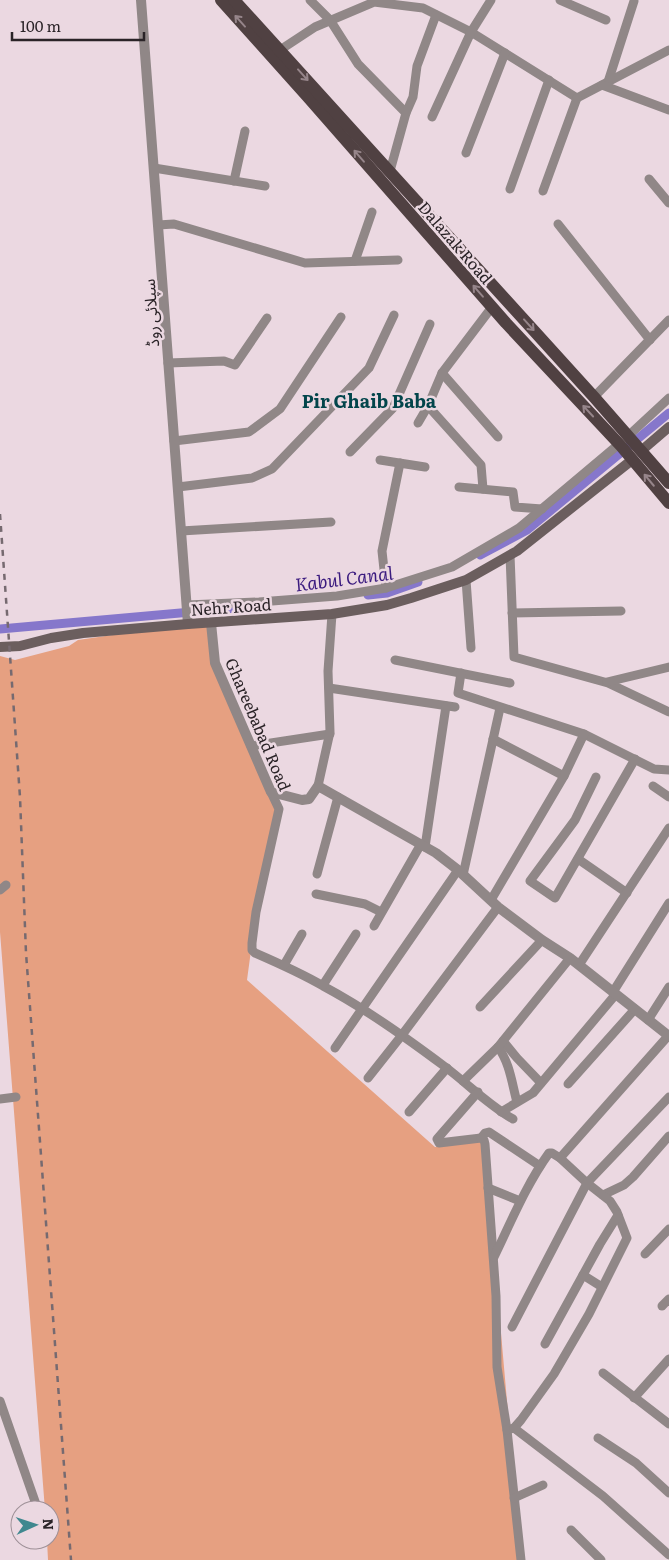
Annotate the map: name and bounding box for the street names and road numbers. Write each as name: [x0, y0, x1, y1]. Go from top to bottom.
street label: Dalazak Road: [413, 195, 499, 289]
street label: سپلائی روڈ: [136, 278, 164, 348]
street label: Nehr Road: [190, 591, 272, 621]
street label: Ghareebabad Road: [220, 654, 298, 794]

